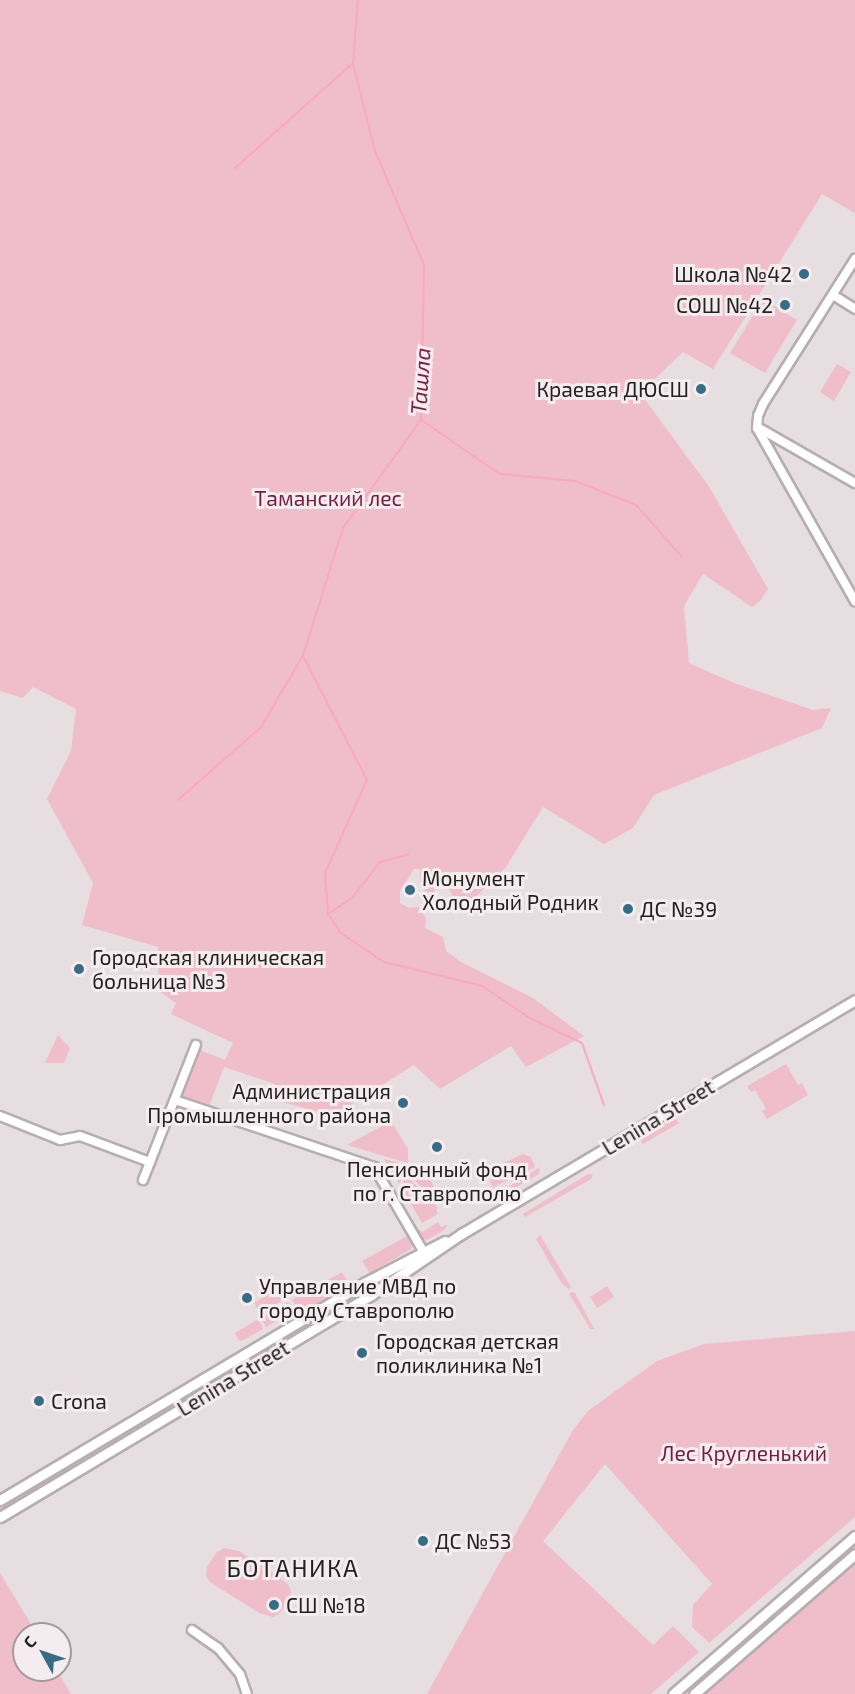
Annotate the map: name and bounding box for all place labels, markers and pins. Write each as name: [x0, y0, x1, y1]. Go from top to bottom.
place label: Школа №42: [674, 261, 792, 287]
marker: Школа №42: [797, 267, 811, 281]
place label: СОШ №42: [676, 292, 773, 318]
marker: СОШ №42: [778, 298, 792, 312]
place label: Краевая ДЮСШ: [536, 376, 689, 402]
marker: Краевая ДЮСШ: [694, 382, 708, 396]
place label: Монумент Холодный Родник: [422, 865, 599, 915]
marker: Монумент Холодный Родник: [403, 883, 417, 897]
place label: ДС №39: [640, 896, 717, 922]
marker: ДС №39: [621, 902, 635, 916]
place label: Городская клиническая больница №3: [92, 944, 324, 994]
marker: Городская клиническая больница №3: [70, 960, 88, 978]
place label: Администрация Промышленного района: [147, 1078, 391, 1128]
marker: Администрация Промышленного района: [396, 1096, 410, 1110]
marker: Пенсионный фонд по г. Ставрополю: [430, 1140, 444, 1154]
place label: Пенсионный фонд по г. Ставрополю: [347, 1156, 527, 1206]
place label: Управление МВД по городу Ставрополю: [259, 1273, 456, 1323]
marker: Управление МВД по городу Ставрополю: [240, 1291, 254, 1305]
place label: Городская детская поликлиника №1: [376, 1328, 559, 1378]
marker: Городская детская поликлиника №1: [353, 1344, 371, 1362]
place label: Crona: [51, 1388, 107, 1414]
marker: Crona: [32, 1394, 46, 1408]
place label: ДС №53: [435, 1528, 511, 1554]
marker: ДС №53: [416, 1534, 430, 1548]
place label: СШ №18: [286, 1592, 366, 1618]
marker: СШ №18: [267, 1598, 281, 1612]

